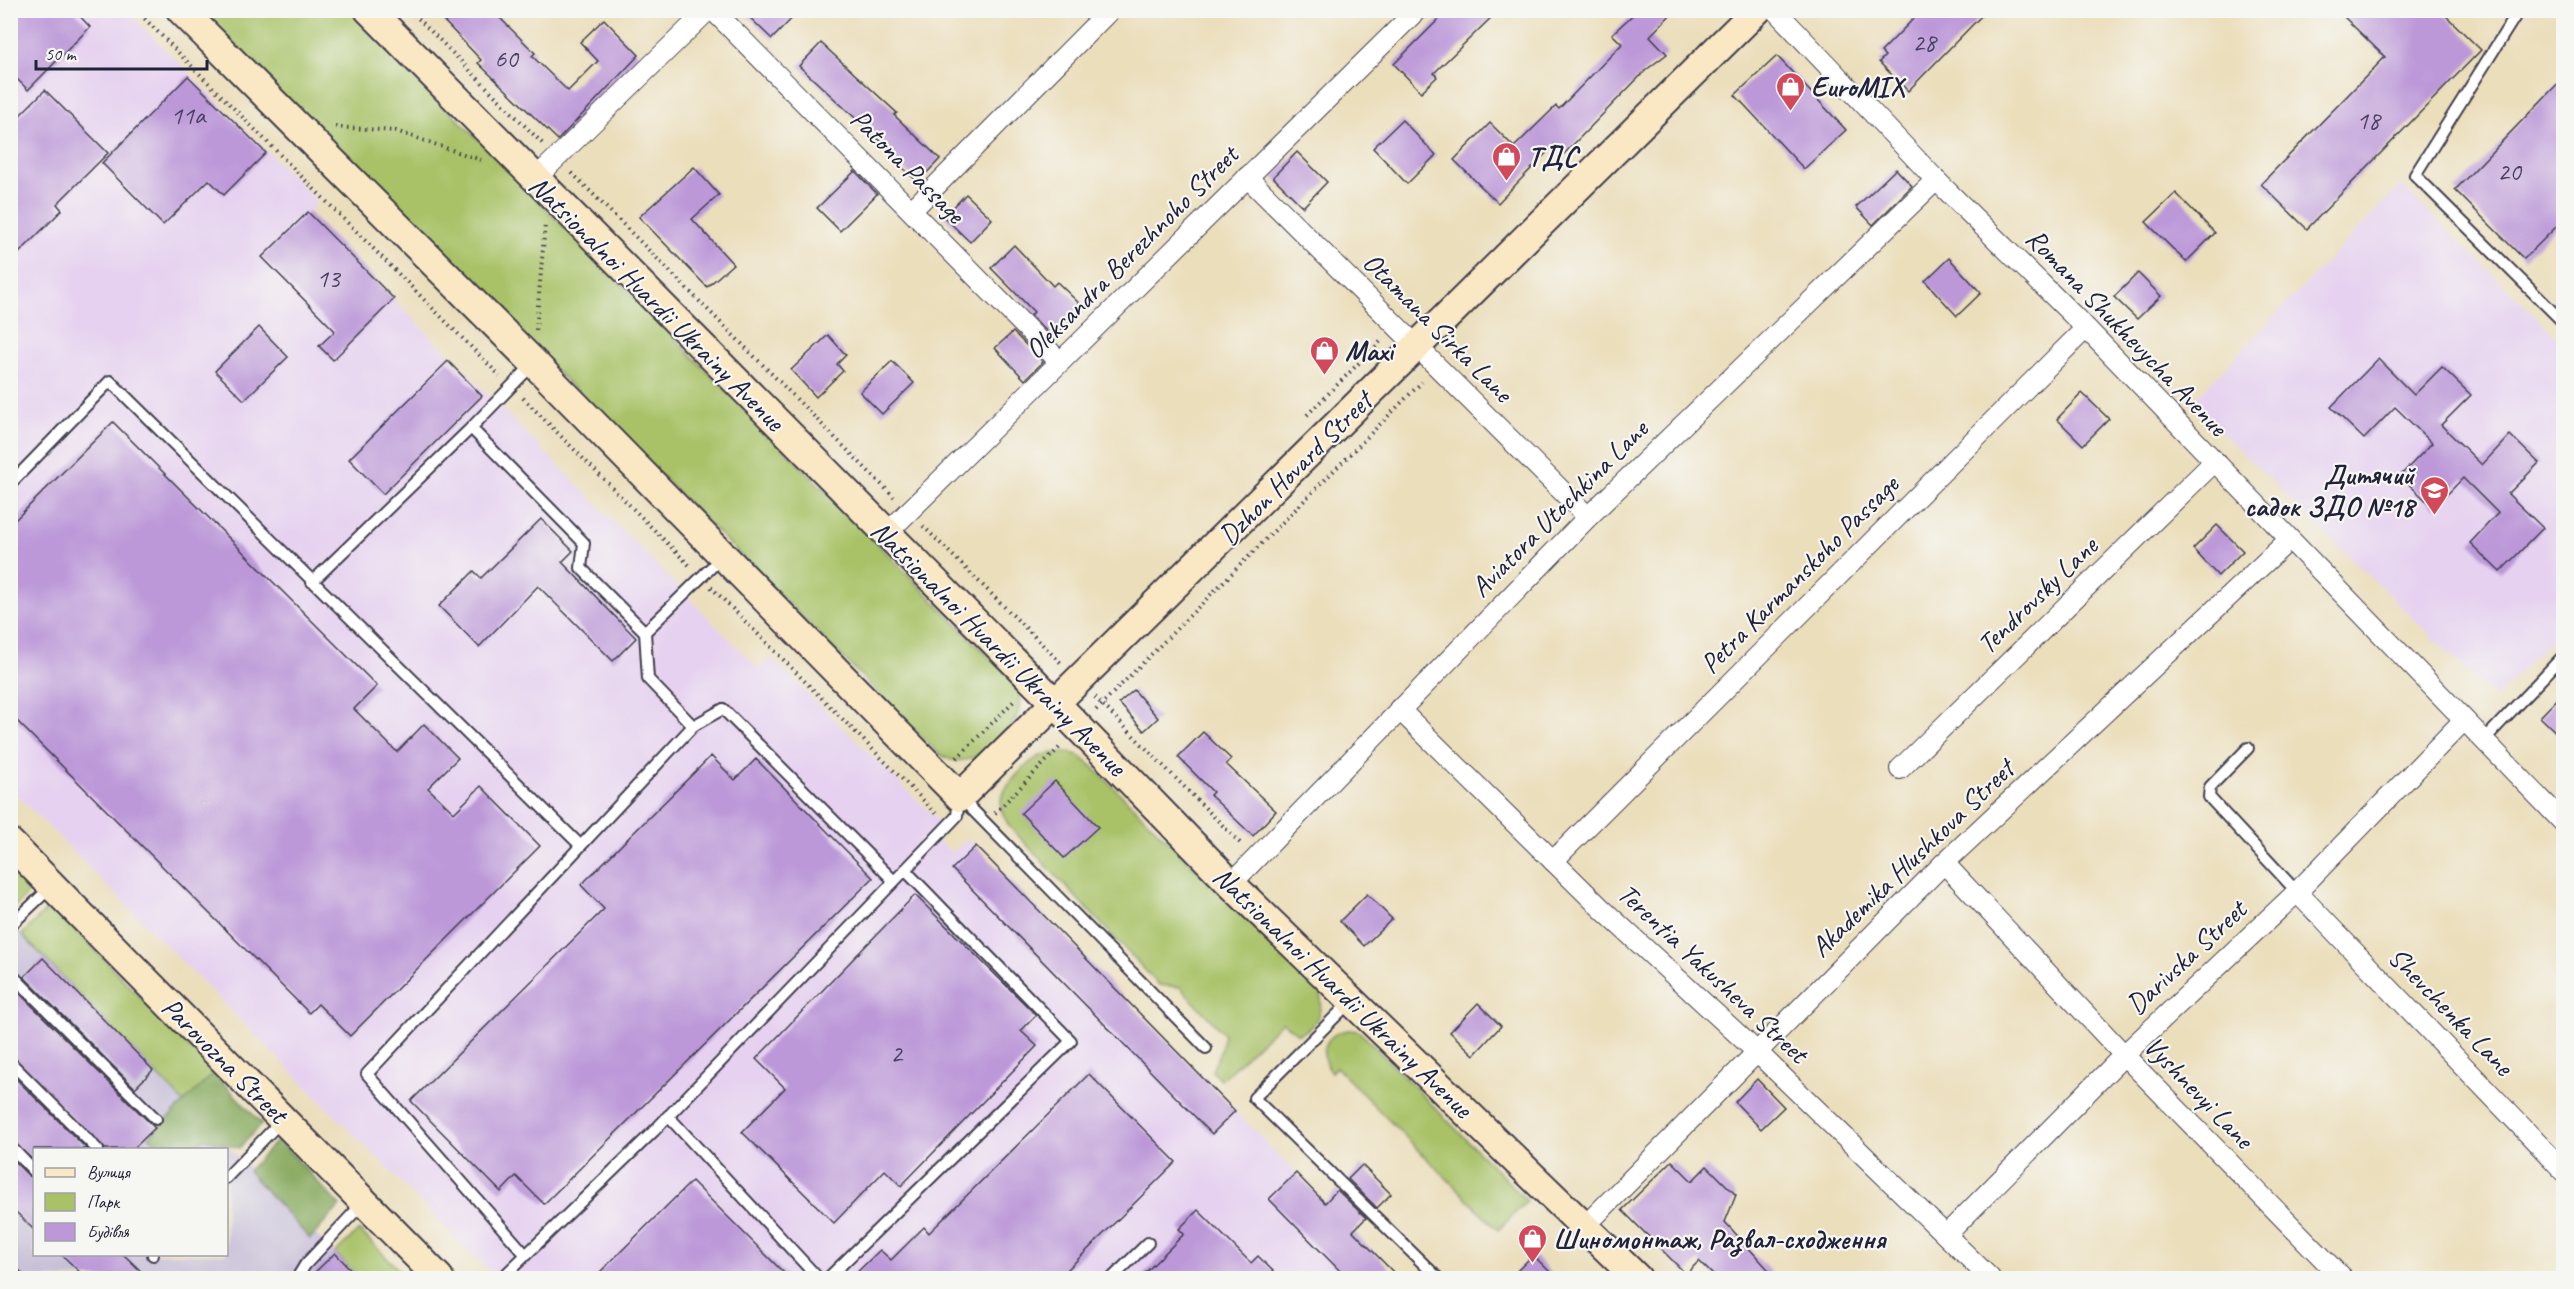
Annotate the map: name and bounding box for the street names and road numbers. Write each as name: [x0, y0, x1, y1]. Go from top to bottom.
street label: Patona Passage: [843, 101, 974, 232]
street label: Oleksandra Berezhnoho Street: [1017, 136, 1247, 366]
street label: Natsionalnoi Hvardii Ukrainy Avenue: [522, 168, 793, 439]
street label: Romana Shukhevycha Avenue: [2019, 221, 2237, 445]
street label: Otamana Sirka Lane: [1356, 245, 1522, 411]
street label: Dzhon Hovard Street: [1211, 381, 1382, 552]
street label: Aviatora Utochkina Lane: [1463, 411, 1656, 604]
street label: Petra Karmanskoho Passage: [1692, 466, 1907, 681]
street label: Natsionalnoi Hvardii Ukrainy Avenue: [864, 513, 1135, 784]
street label: Tendrovsky Lane: [1969, 528, 2106, 661]
street label: Akademika Hlushkova Street: [1803, 749, 2024, 964]
street label: Natsionalnoi Hvardii Ukrainy Avenue: [1206, 859, 1481, 1126]
street label: Terentia Yakusheva Street: [1610, 876, 1818, 1072]
street label: Darivska Street: [2119, 891, 2255, 1021]
street label: Shevchenka Lane: [2381, 939, 2522, 1084]
street label: Parovozna Street: [155, 990, 297, 1132]
street label: Vyshnevyi Lane: [2137, 1028, 2263, 1157]

